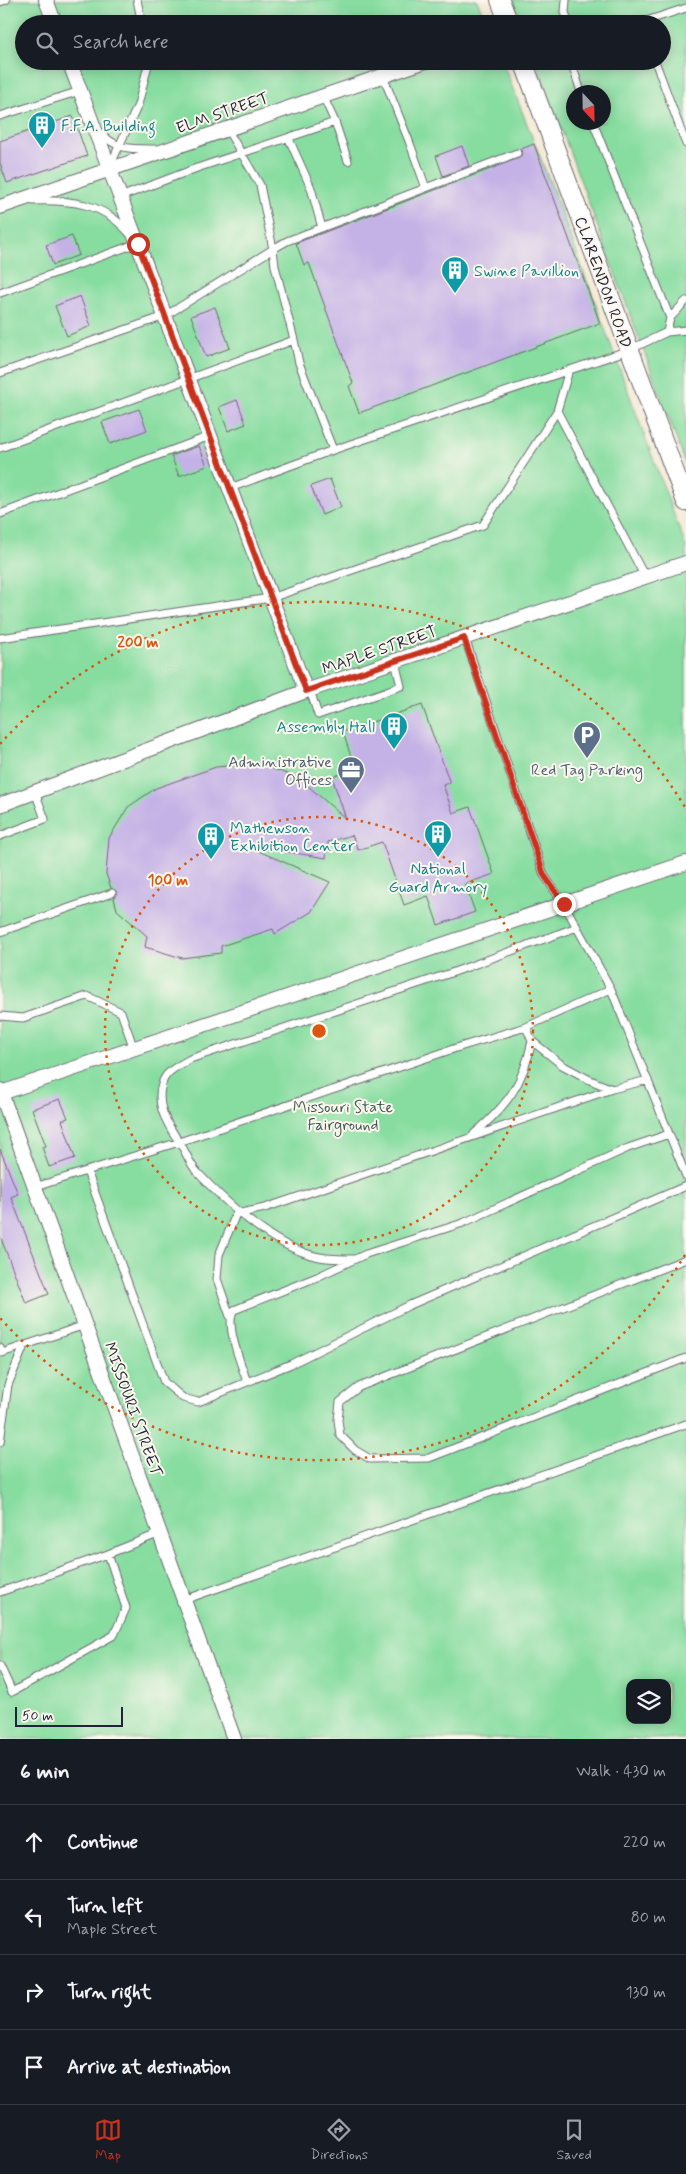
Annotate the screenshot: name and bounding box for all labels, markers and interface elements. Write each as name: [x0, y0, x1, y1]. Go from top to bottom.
search box: [15, 15, 671, 70]
icon: search: [33, 29, 61, 57]
text: Search here: [73, 30, 169, 55]
north arrow: [566, 85, 611, 130]
street label: ELM STREET: [173, 88, 272, 139]
building icon: F.F.A. Building: [27, 110, 57, 149]
place label: F.F.A. Building: [61, 116, 156, 138]
street label: CLARENDON ROAD: [569, 214, 636, 351]
route start: [127, 233, 150, 256]
building icon: Swine Pavillion: [440, 255, 470, 294]
place label: Swine Pavillion: [474, 261, 579, 282]
street label: MAPLE STREET: [319, 621, 439, 680]
text: 200 m: [118, 633, 159, 653]
building icon: Assembly Hall: [379, 711, 409, 750]
place label: Assembly Hall: [277, 717, 375, 738]
parking icon: Red Tag Parking: [572, 720, 602, 759]
place label: Administrative Offices: [228, 752, 332, 791]
office icon: Administrative Offices: [336, 755, 366, 794]
place label: Red Tag Parking: [531, 760, 643, 782]
place label: Mathewson Exhibition Center: [230, 818, 355, 857]
building icon: National Guard Armory: [423, 819, 453, 858]
building icon: Mathewson Exhibition Center: [196, 821, 226, 860]
place label: National Guard Armory: [389, 859, 487, 898]
text: 100 m: [148, 871, 188, 891]
route end: [553, 893, 576, 916]
centre of rings: [310, 1022, 328, 1040]
park label: Missouri State Fairground: [293, 1097, 394, 1137]
street label: MISSOURI STREET: [99, 1339, 167, 1481]
map controls: [626, 1679, 671, 1724]
button: layers: [626, 1679, 671, 1724]
scale bar: [15, 1704, 122, 1727]
text: 50 m: [22, 1707, 53, 1725]
text: 6 min: [20, 1758, 70, 1786]
text: Walk · 430 m: [576, 1761, 666, 1782]
icon: ahead: [20, 1828, 48, 1856]
text: Continue: [67, 1830, 138, 1855]
text: 220 m: [623, 1832, 666, 1853]
text: Turn left: [67, 1894, 143, 1919]
icon: left: [20, 1903, 48, 1931]
text: 80 m: [631, 1907, 666, 1928]
text: Maple Street: [67, 1919, 157, 1940]
icon: right: [20, 1978, 48, 2006]
text: Turn right: [67, 1980, 151, 2005]
text: 130 m: [625, 1982, 666, 2003]
icon: arrive: [20, 2053, 48, 2081]
text: Arrive at destination: [67, 2055, 231, 2080]
tab: Map: [94, 2116, 122, 2164]
tab: Directions: [311, 2116, 368, 2164]
tab: Saved: [556, 2116, 592, 2164]

